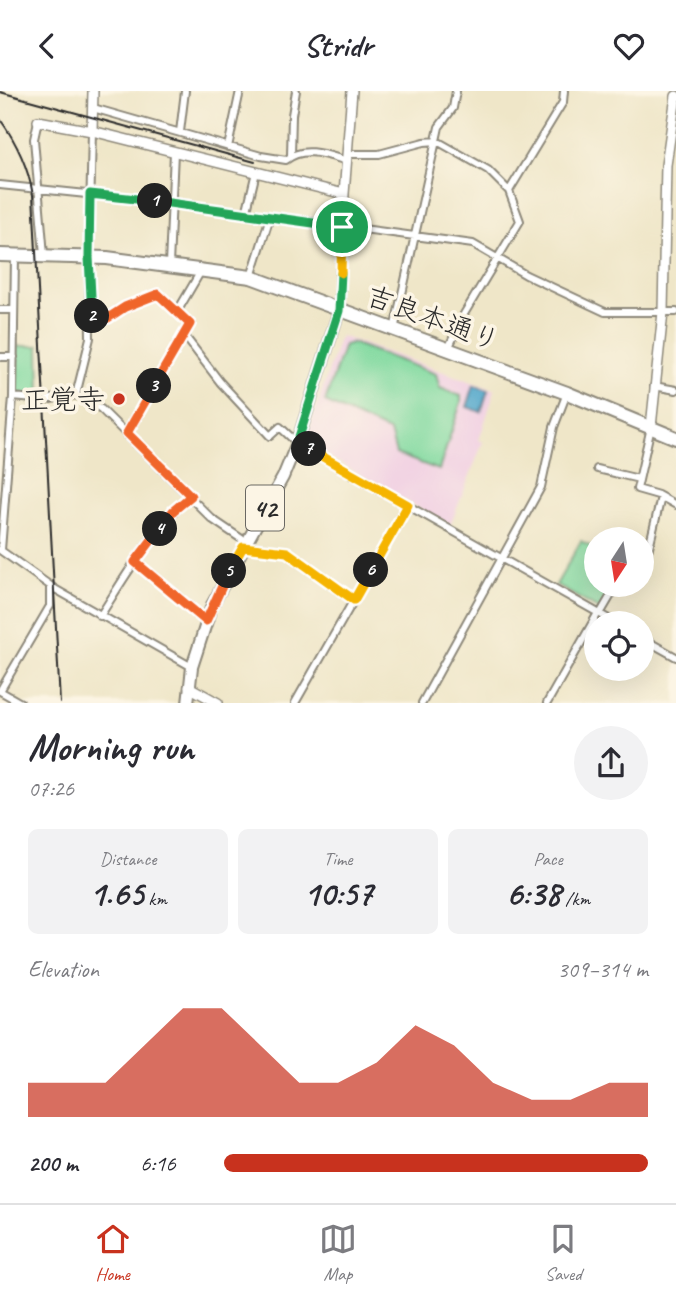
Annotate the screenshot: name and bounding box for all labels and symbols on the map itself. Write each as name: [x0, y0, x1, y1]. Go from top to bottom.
pin: 1: [138, 183, 172, 219]
pin: [312, 197, 372, 257]
street label: 吉良本通り: [361, 278, 505, 358]
pin: 2: [74, 299, 110, 334]
pin: 3: [136, 369, 172, 403]
place label: 正覚寺: [21, 382, 105, 417]
marker: 正覚寺: [111, 391, 127, 407]
pin: 7: [292, 431, 326, 467]
road number: 42: [246, 485, 284, 531]
pin: 4: [142, 511, 178, 547]
north arrow: [584, 527, 654, 597]
pin: 5: [212, 553, 246, 589]
pin: 6: [354, 553, 388, 587]

